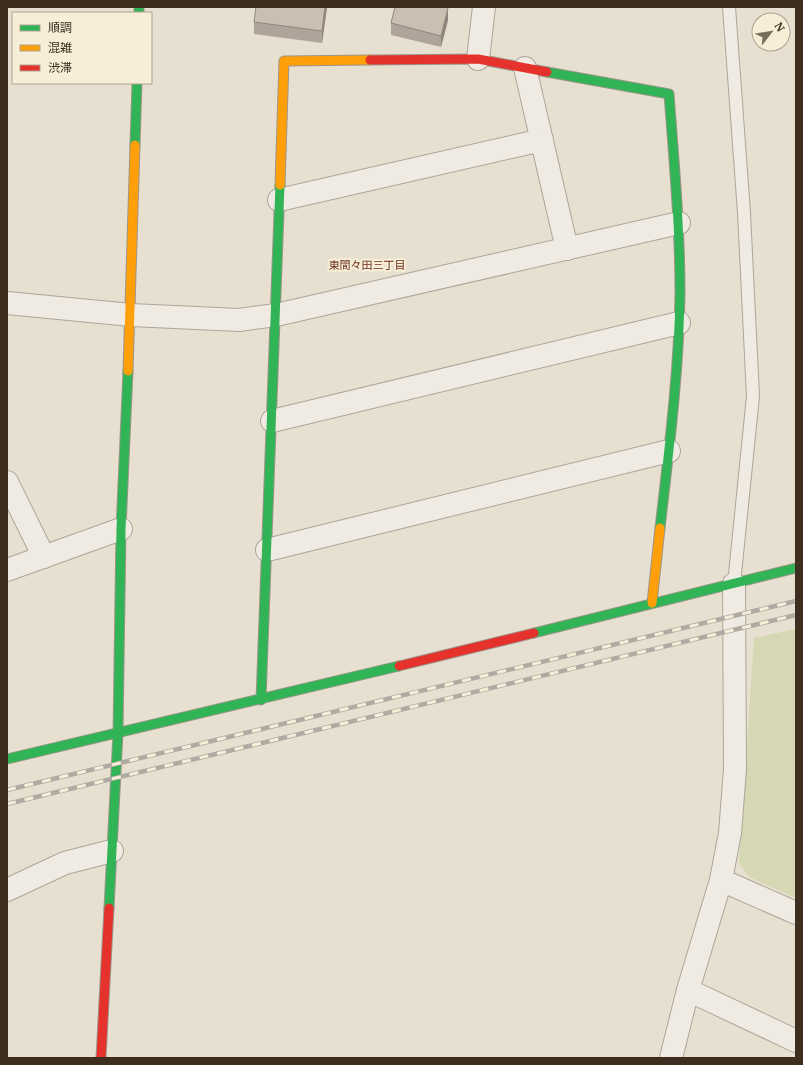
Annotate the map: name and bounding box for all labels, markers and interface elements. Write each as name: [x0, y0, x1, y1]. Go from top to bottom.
legend: [12, 12, 152, 84]
north arrow: [751, 12, 791, 52]
text: 順調: [48, 19, 72, 36]
text: N: [771, 19, 789, 34]
text: 混雑: [48, 39, 72, 56]
text: 渋滞: [48, 59, 72, 76]
district label: 東間々田三丁目: [329, 257, 406, 272]

